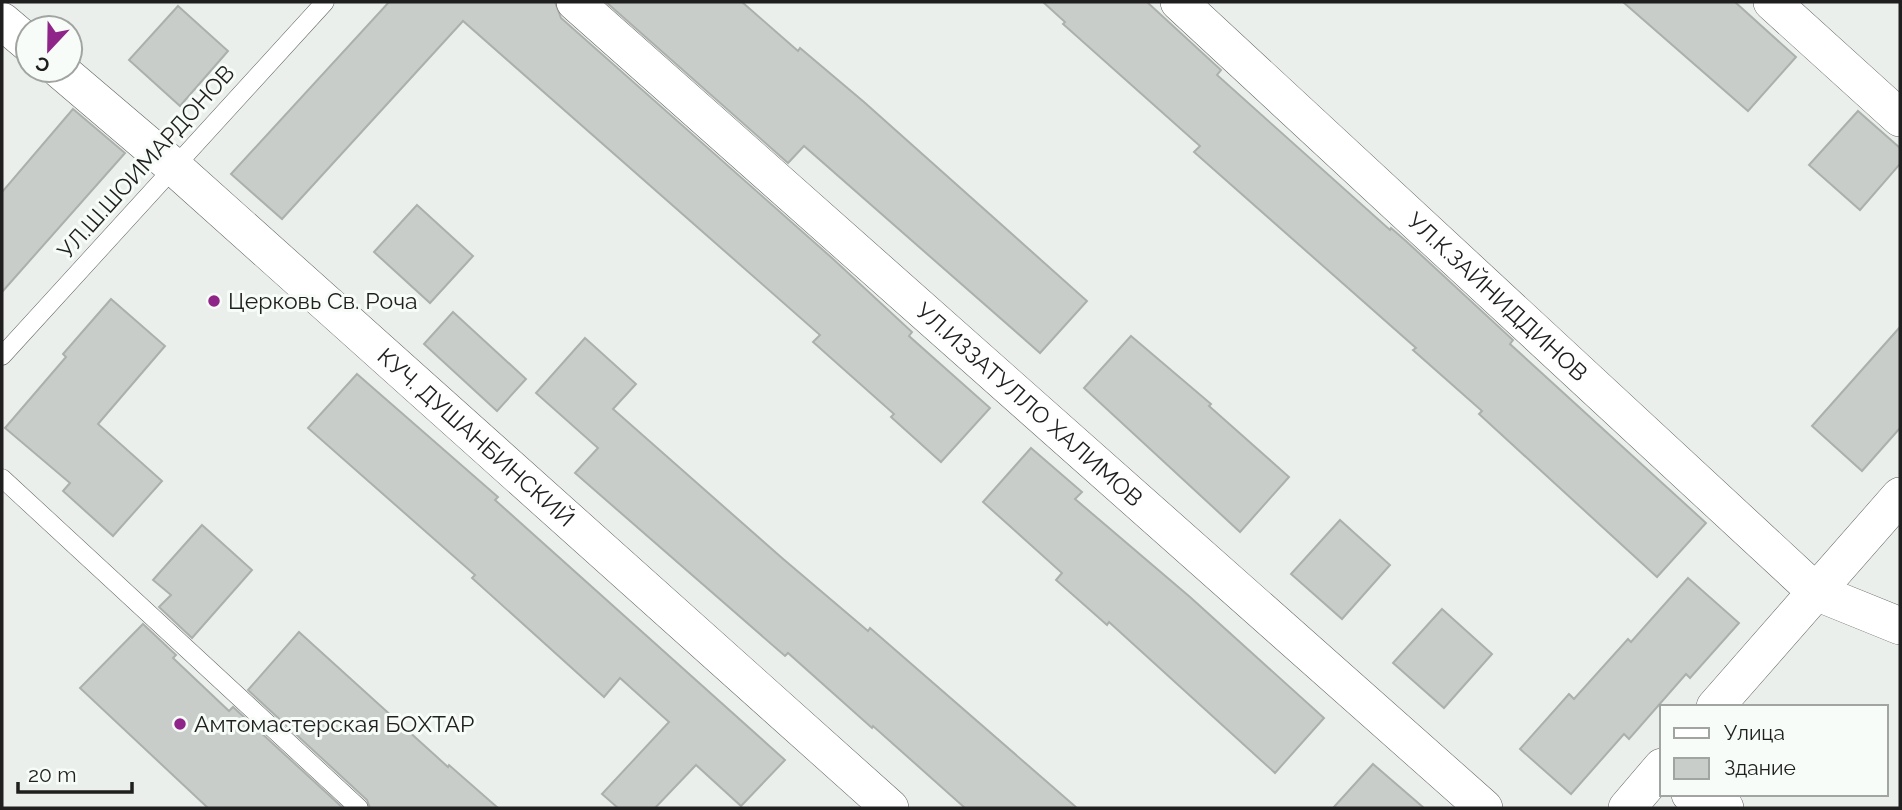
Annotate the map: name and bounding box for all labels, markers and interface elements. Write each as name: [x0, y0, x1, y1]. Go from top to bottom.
north arrow: [14, 14, 84, 84]
text: С: [32, 52, 53, 77]
street label: УЛ.Ш.ШОИМАРДОНОВ: [52, 60, 240, 264]
street label: УЛ.К.ЗАЙНИДДИНОВ: [1402, 207, 1593, 386]
place label: Церковь Св. Роча: [228, 287, 418, 314]
marker: Церковь Св. Роча: [206, 293, 222, 309]
street label: УЛ.ИЗЗАТУЛЛО ХАЛИМОВ: [911, 297, 1148, 512]
street label: КУЧ. ДУШАНБИНСКИЙ: [373, 342, 580, 532]
legend: [1660, 705, 1888, 796]
place label: Амтомастерская БОХТАР: [194, 710, 474, 737]
marker: Амтомастерская БОХТАР: [172, 716, 188, 732]
text: Улица: [1724, 720, 1785, 745]
scale bar: [18, 750, 131, 794]
text: Здание: [1724, 755, 1796, 780]
text: 20 m: [28, 762, 76, 787]

